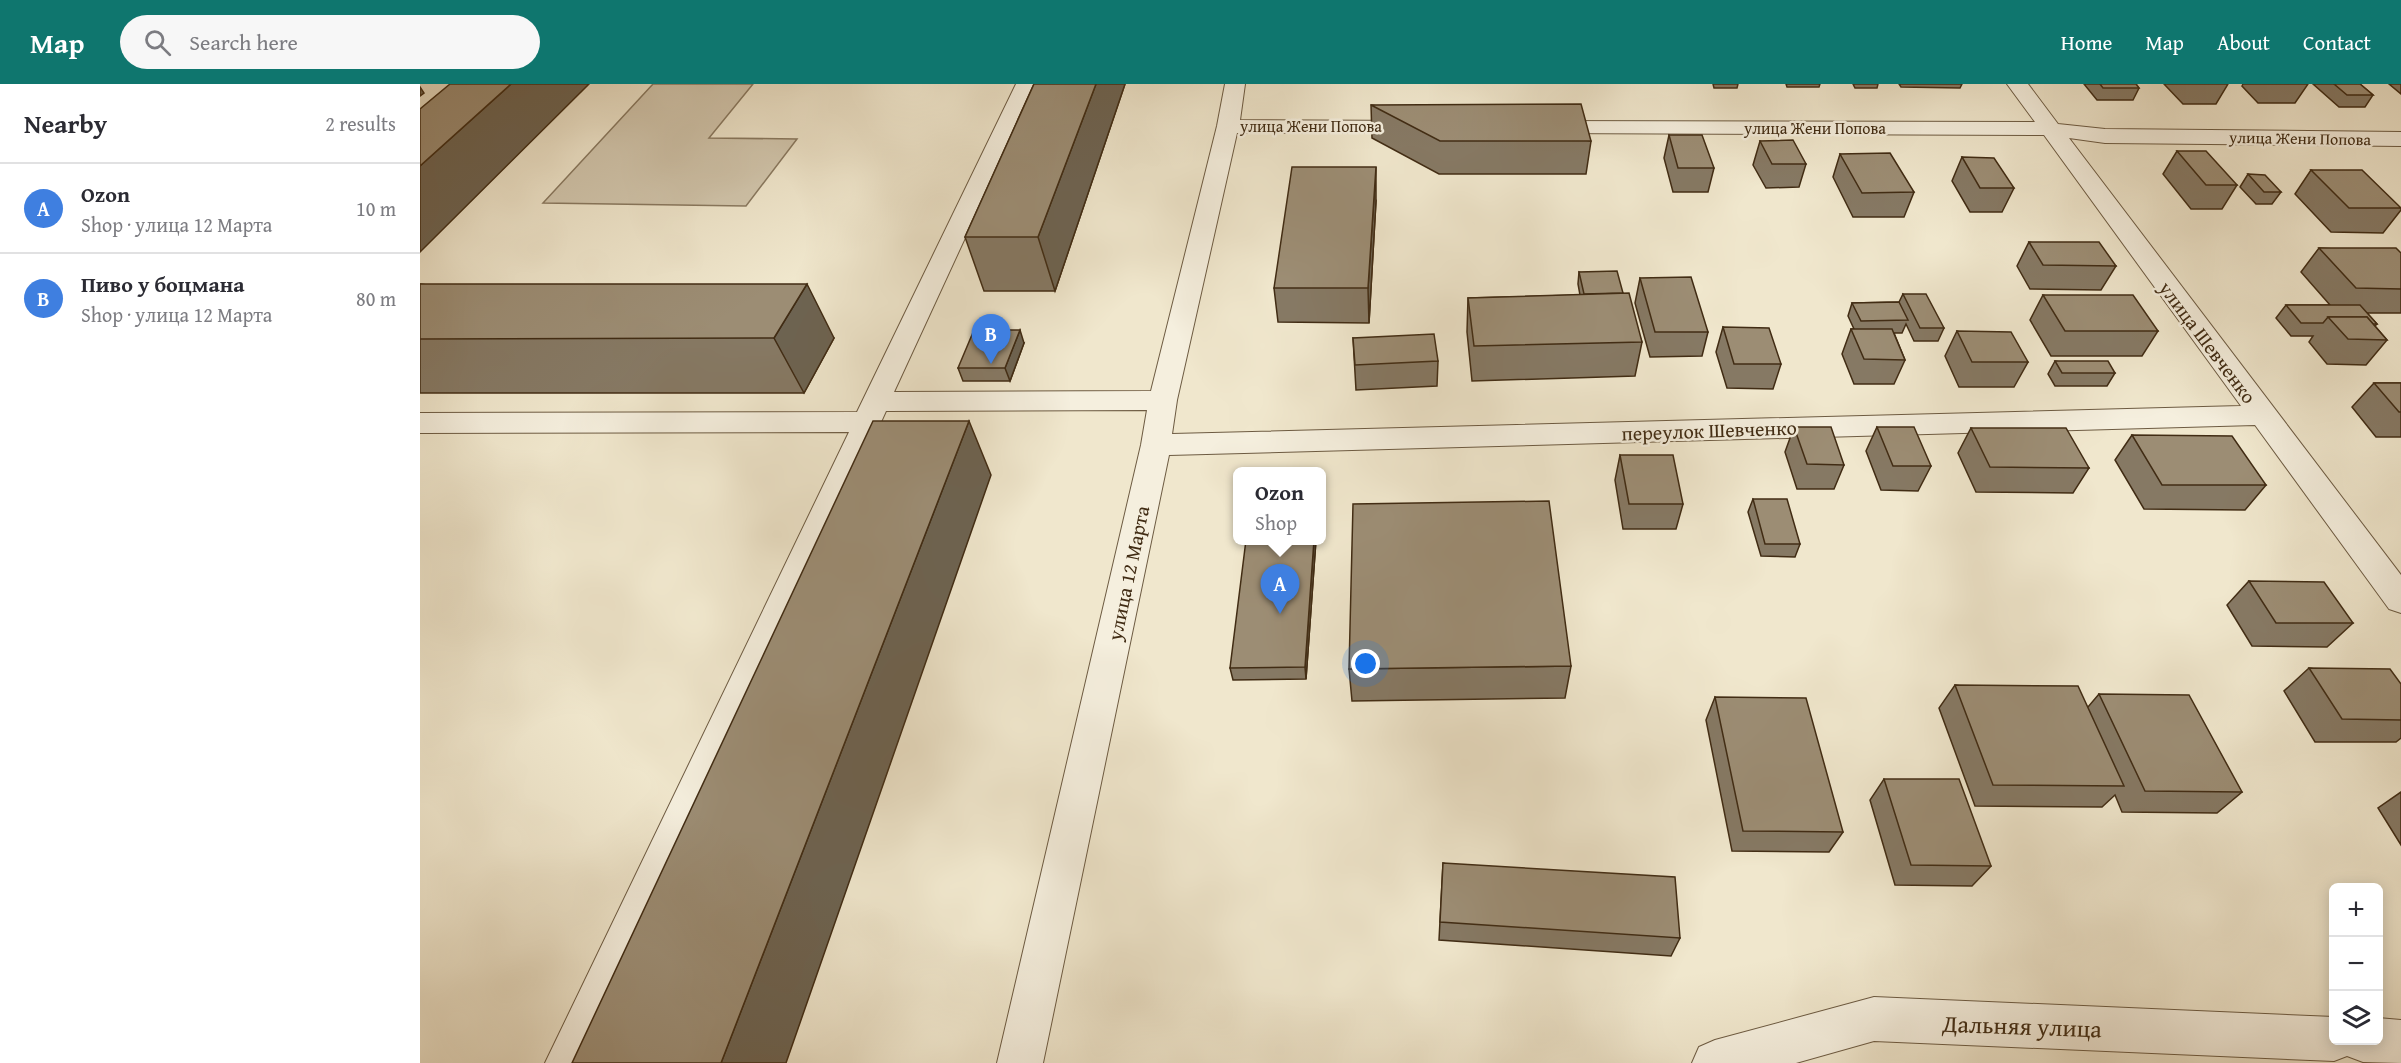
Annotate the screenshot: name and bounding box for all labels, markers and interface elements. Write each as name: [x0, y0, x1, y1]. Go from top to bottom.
search box: [120, 15, 540, 69]
text: Map: [30, 22, 84, 63]
icon: search: [141, 26, 174, 59]
text: Search here: [189, 26, 298, 58]
text: Home: [2061, 27, 2112, 58]
text: Map: [2145, 27, 2184, 58]
text: About: [2217, 27, 2270, 58]
text: Contact: [2303, 27, 2371, 58]
text: Nearby: [24, 104, 107, 143]
text: 2 results: [325, 109, 396, 138]
street label: улица Жени Попова: [1239, 114, 1382, 138]
street label: улица Жени Попова: [1743, 116, 1886, 140]
street label: улица Жени Попова: [2228, 125, 2371, 151]
text: Ozon: [81, 178, 130, 210]
text: A: [37, 194, 50, 223]
text: 10 m: [356, 194, 396, 223]
text: Shop · улица 12 Марта: [81, 210, 272, 239]
text: Пиво у боцмана: [81, 268, 244, 300]
street label: улица Шевченко: [2152, 274, 2264, 409]
text: B: [37, 284, 50, 313]
text: 80 m: [356, 284, 396, 313]
text: Shop · улица 12 Марта: [81, 300, 272, 329]
pin: B: [972, 314, 1010, 364]
street label: переулок Шевченко: [1621, 412, 1797, 448]
popup: [1233, 467, 1326, 545]
text: Ozon: [1255, 476, 1304, 508]
street label: улица 12 Марта: [1099, 502, 1157, 644]
text: Shop: [1255, 508, 1297, 537]
pin: A: [1260, 564, 1300, 614]
your location: [1351, 649, 1380, 678]
map controls: [2329, 883, 2383, 1045]
button: +: [2329, 883, 2383, 937]
button: −: [2329, 937, 2383, 991]
button: layers: [2329, 991, 2383, 1045]
street label: Дальняя улица: [1941, 1006, 2103, 1046]

